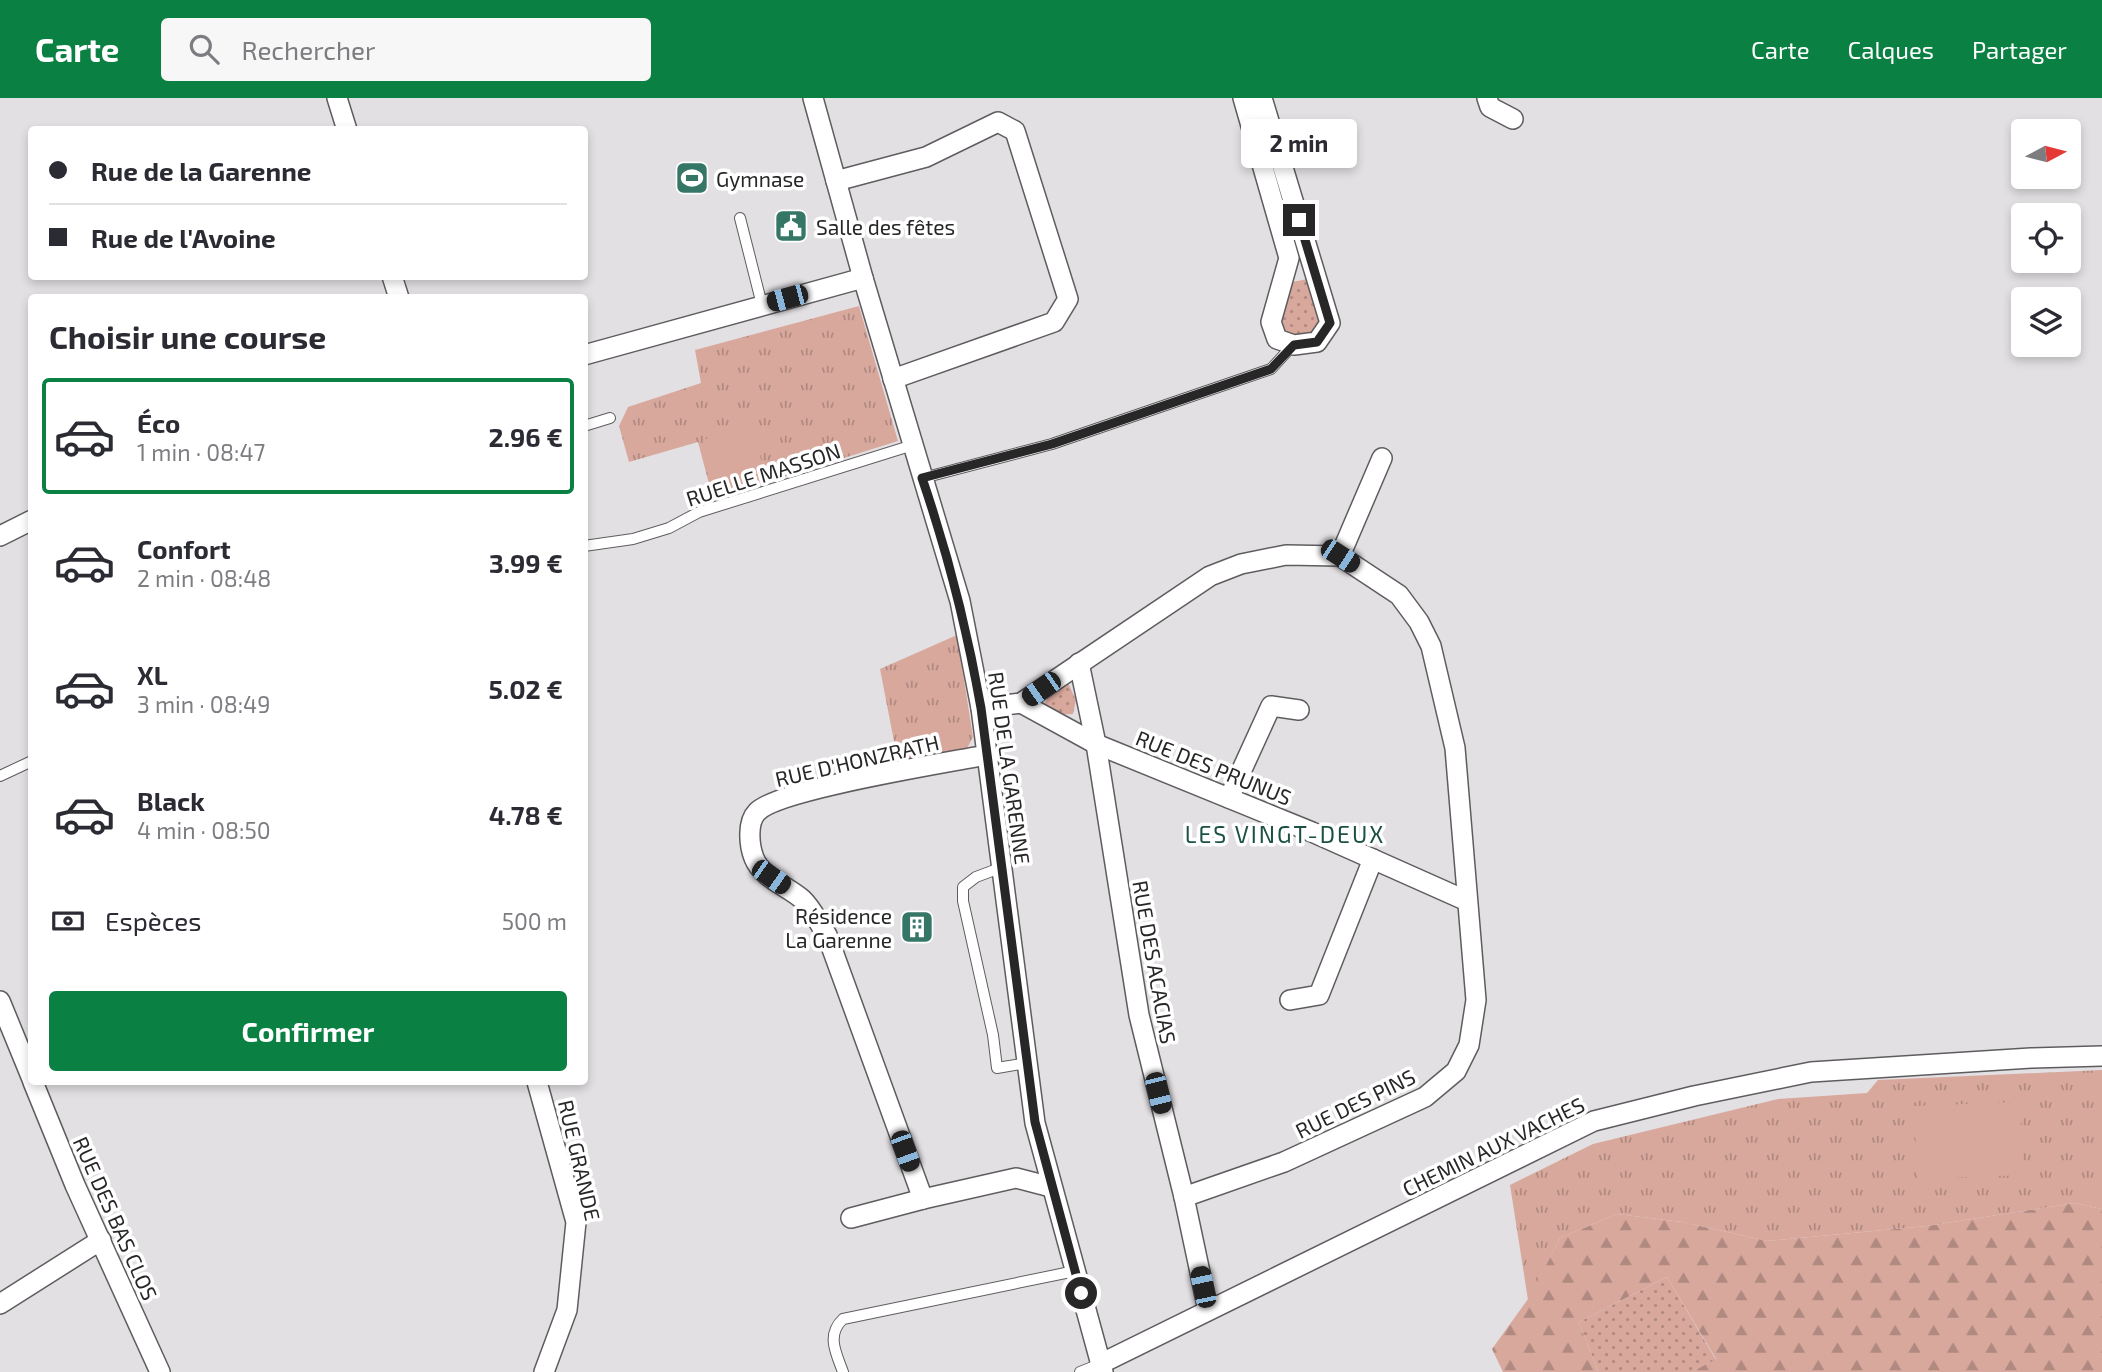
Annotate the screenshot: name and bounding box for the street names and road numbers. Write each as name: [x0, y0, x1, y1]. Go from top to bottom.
street label: RUELLE MASSON: [683, 437, 843, 511]
street label: RUE DE LA GARENNE: [984, 670, 1036, 866]
street label: RUE DES PRUNUS: [1133, 724, 1295, 810]
street label: RUE D'HONZRATH: [773, 729, 941, 791]
street label: RUE DES ACACIAS: [1128, 878, 1182, 1046]
street label: RUE DES PINS: [1291, 1063, 1419, 1143]
street label: CHEMIN AUX VACHES: [1398, 1091, 1588, 1201]
street label: RUE GRANDE: [554, 1097, 606, 1223]
street label: RUE DES BAS CLOS: [69, 1132, 163, 1304]

